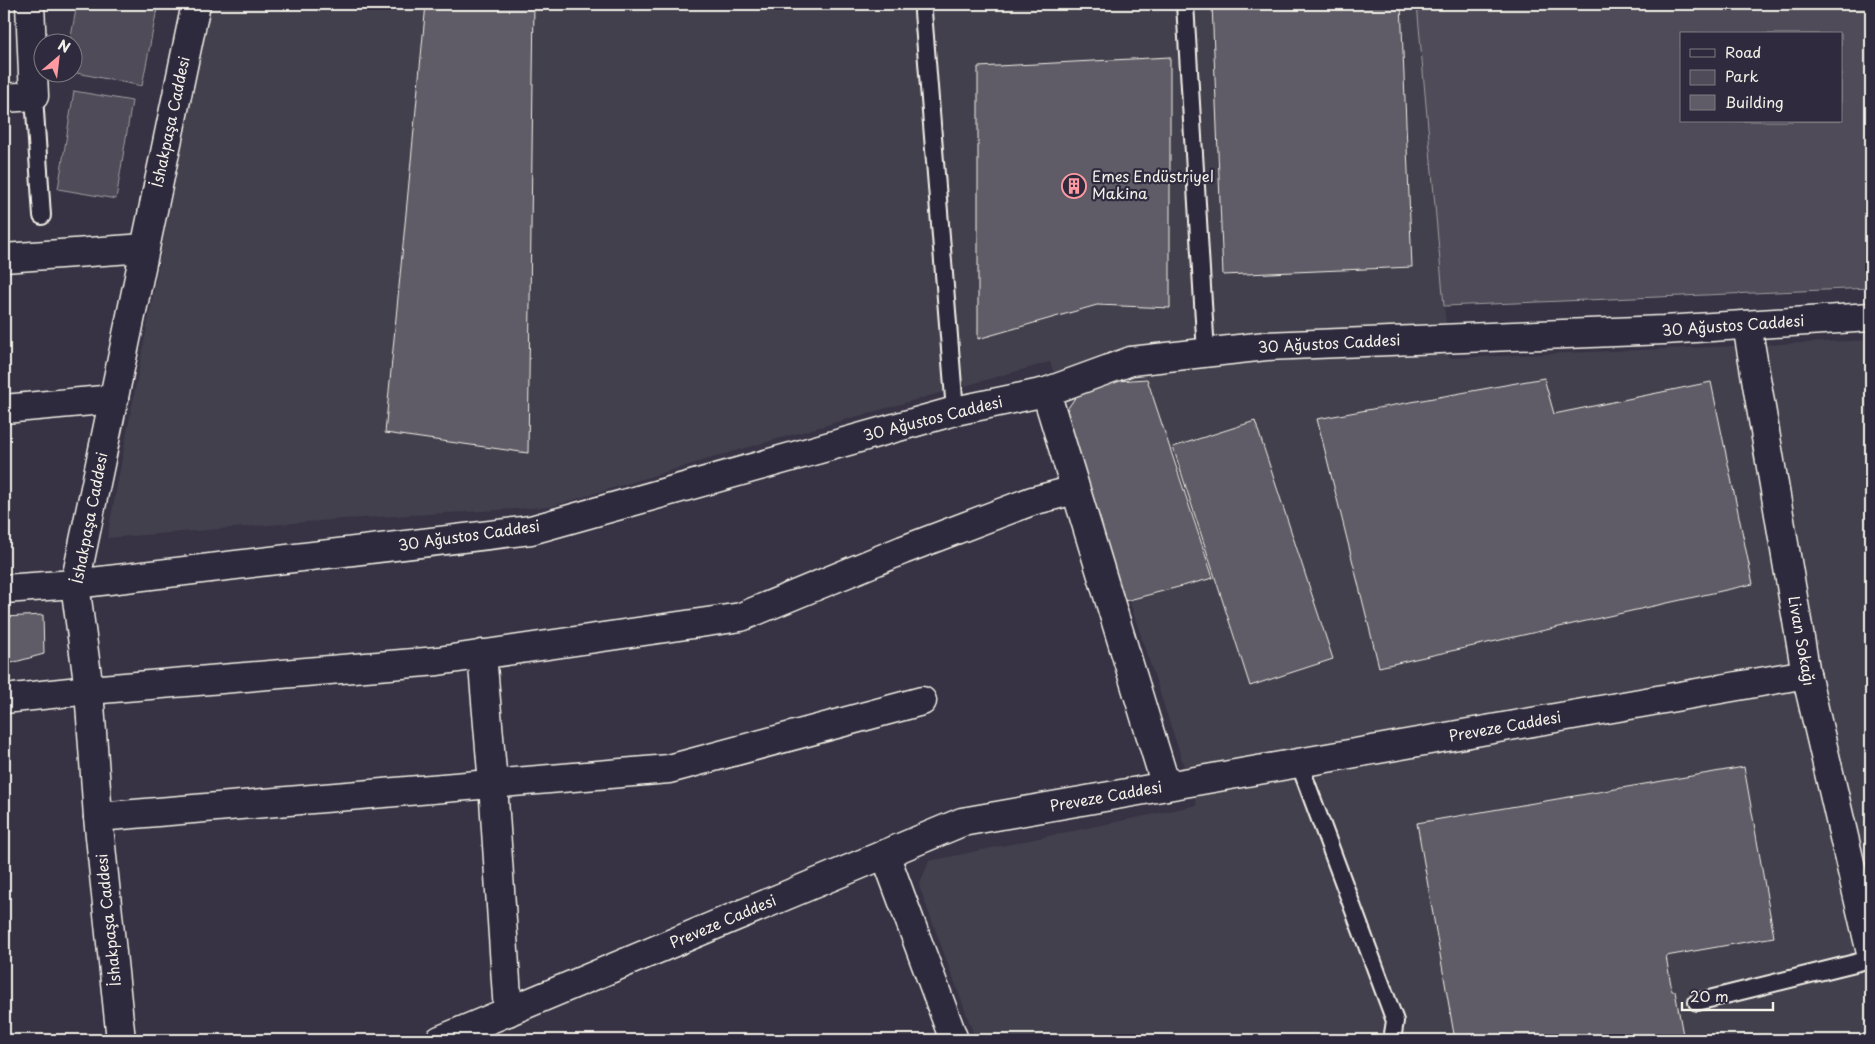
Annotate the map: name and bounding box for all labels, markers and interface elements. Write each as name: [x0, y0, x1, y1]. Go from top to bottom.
north arrow: [32, 32, 82, 82]
legend: [1680, 32, 1842, 122]
text: N: [55, 34, 74, 58]
text: Road: [1725, 40, 1761, 63]
street label: İshakpaşa Caddesi: [144, 54, 195, 189]
text: Park: [1725, 64, 1759, 87]
text: Building: [1725, 90, 1784, 113]
place label: Emes Endüstriyel Makina: [1092, 164, 1214, 204]
building icon: Emes Endüstriyel Makina: [1061, 173, 1087, 199]
street label: 30 Ağustos Caddesi: [1661, 308, 1805, 341]
street label: 30 Ağustos Caddesi: [1257, 327, 1401, 358]
street label: 30 Ağustos Caddesi: [860, 389, 1005, 446]
street label: İshakpaşa Caddesi: [65, 450, 113, 585]
street label: 30 Ağustos Caddesi: [396, 513, 541, 556]
street label: Livan Sokağı: [1783, 594, 1822, 688]
street label: Preveze Caddesi: [1447, 704, 1563, 747]
street label: Preveze Caddesi: [1048, 774, 1164, 817]
street label: İshakpaşa Caddesi: [89, 853, 126, 988]
street label: Preveze Caddesi: [665, 888, 779, 953]
scale bar: [1682, 979, 1774, 1011]
text: 20 m: [1690, 984, 1729, 1007]

